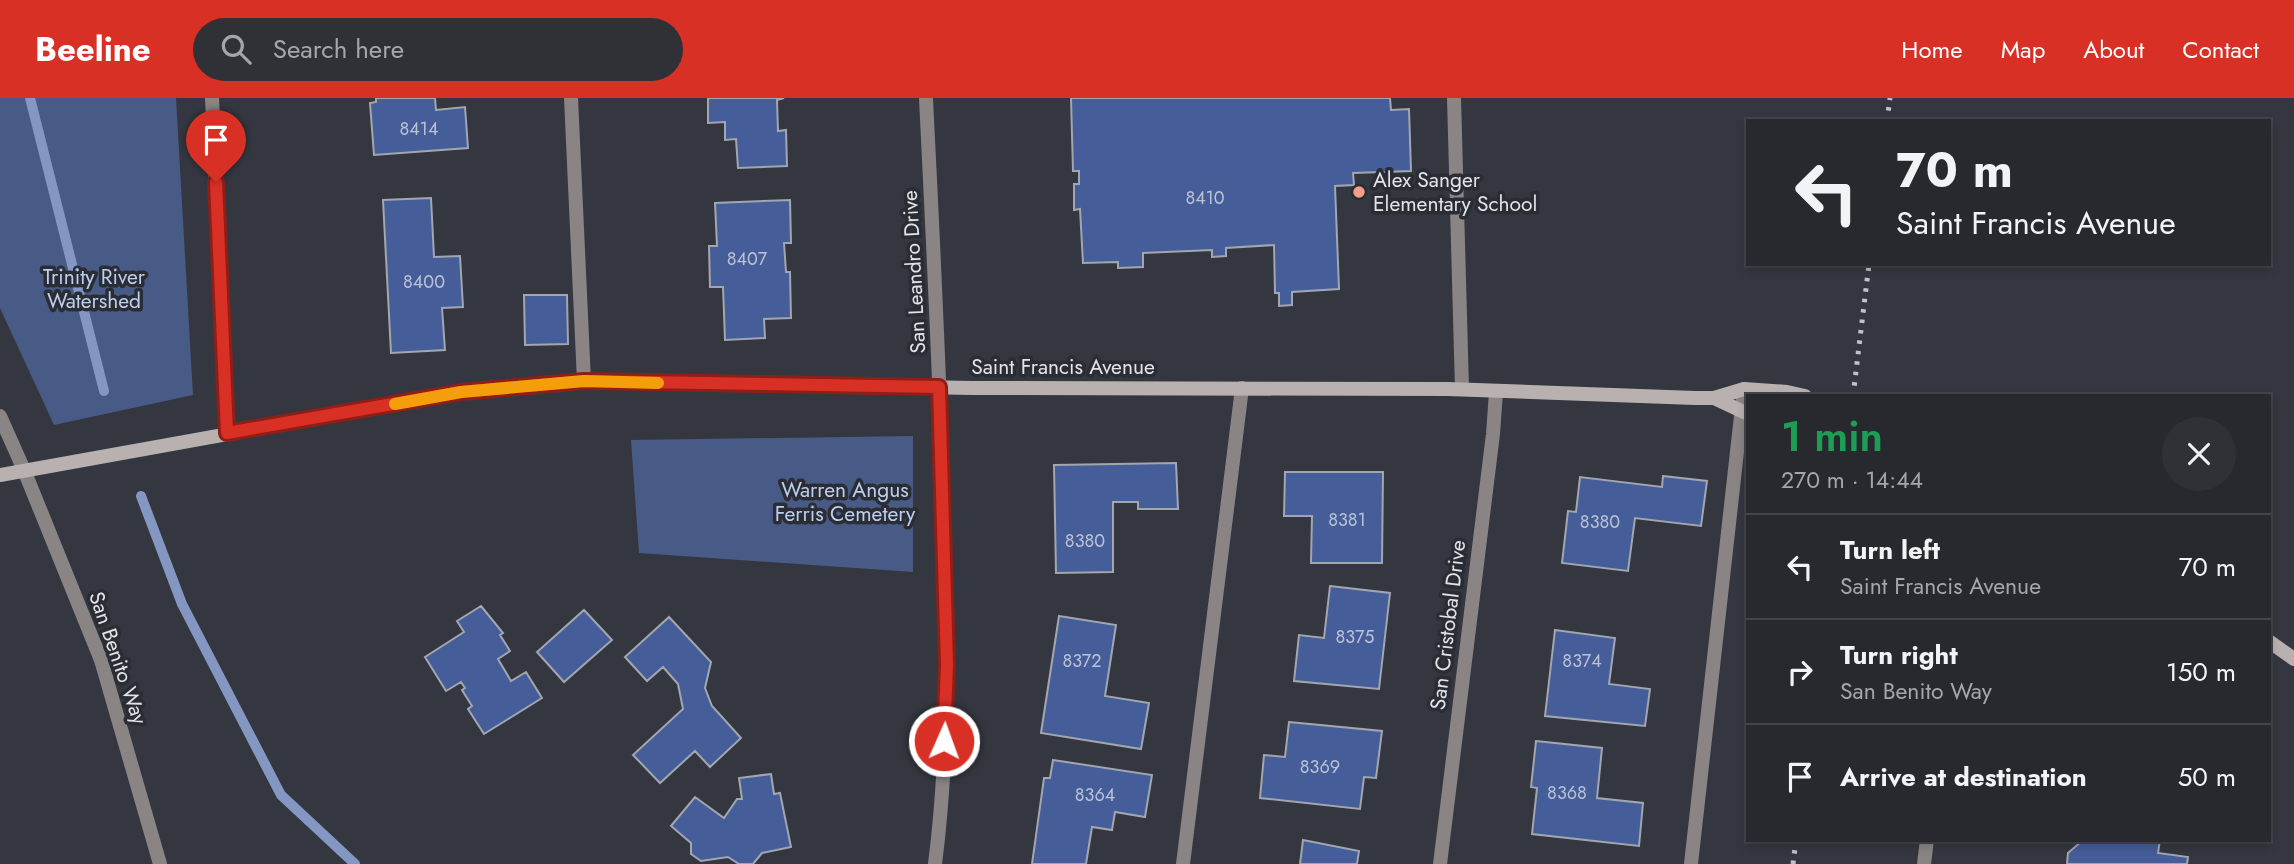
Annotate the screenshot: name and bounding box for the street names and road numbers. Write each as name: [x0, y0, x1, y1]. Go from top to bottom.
street label: San Leandro Drive: [895, 189, 933, 354]
street label: Saint Francis Avenue: [971, 352, 1155, 382]
street label: San Cristobal Drive: [1423, 538, 1473, 712]
street label: San Benito Way: [81, 588, 155, 729]

